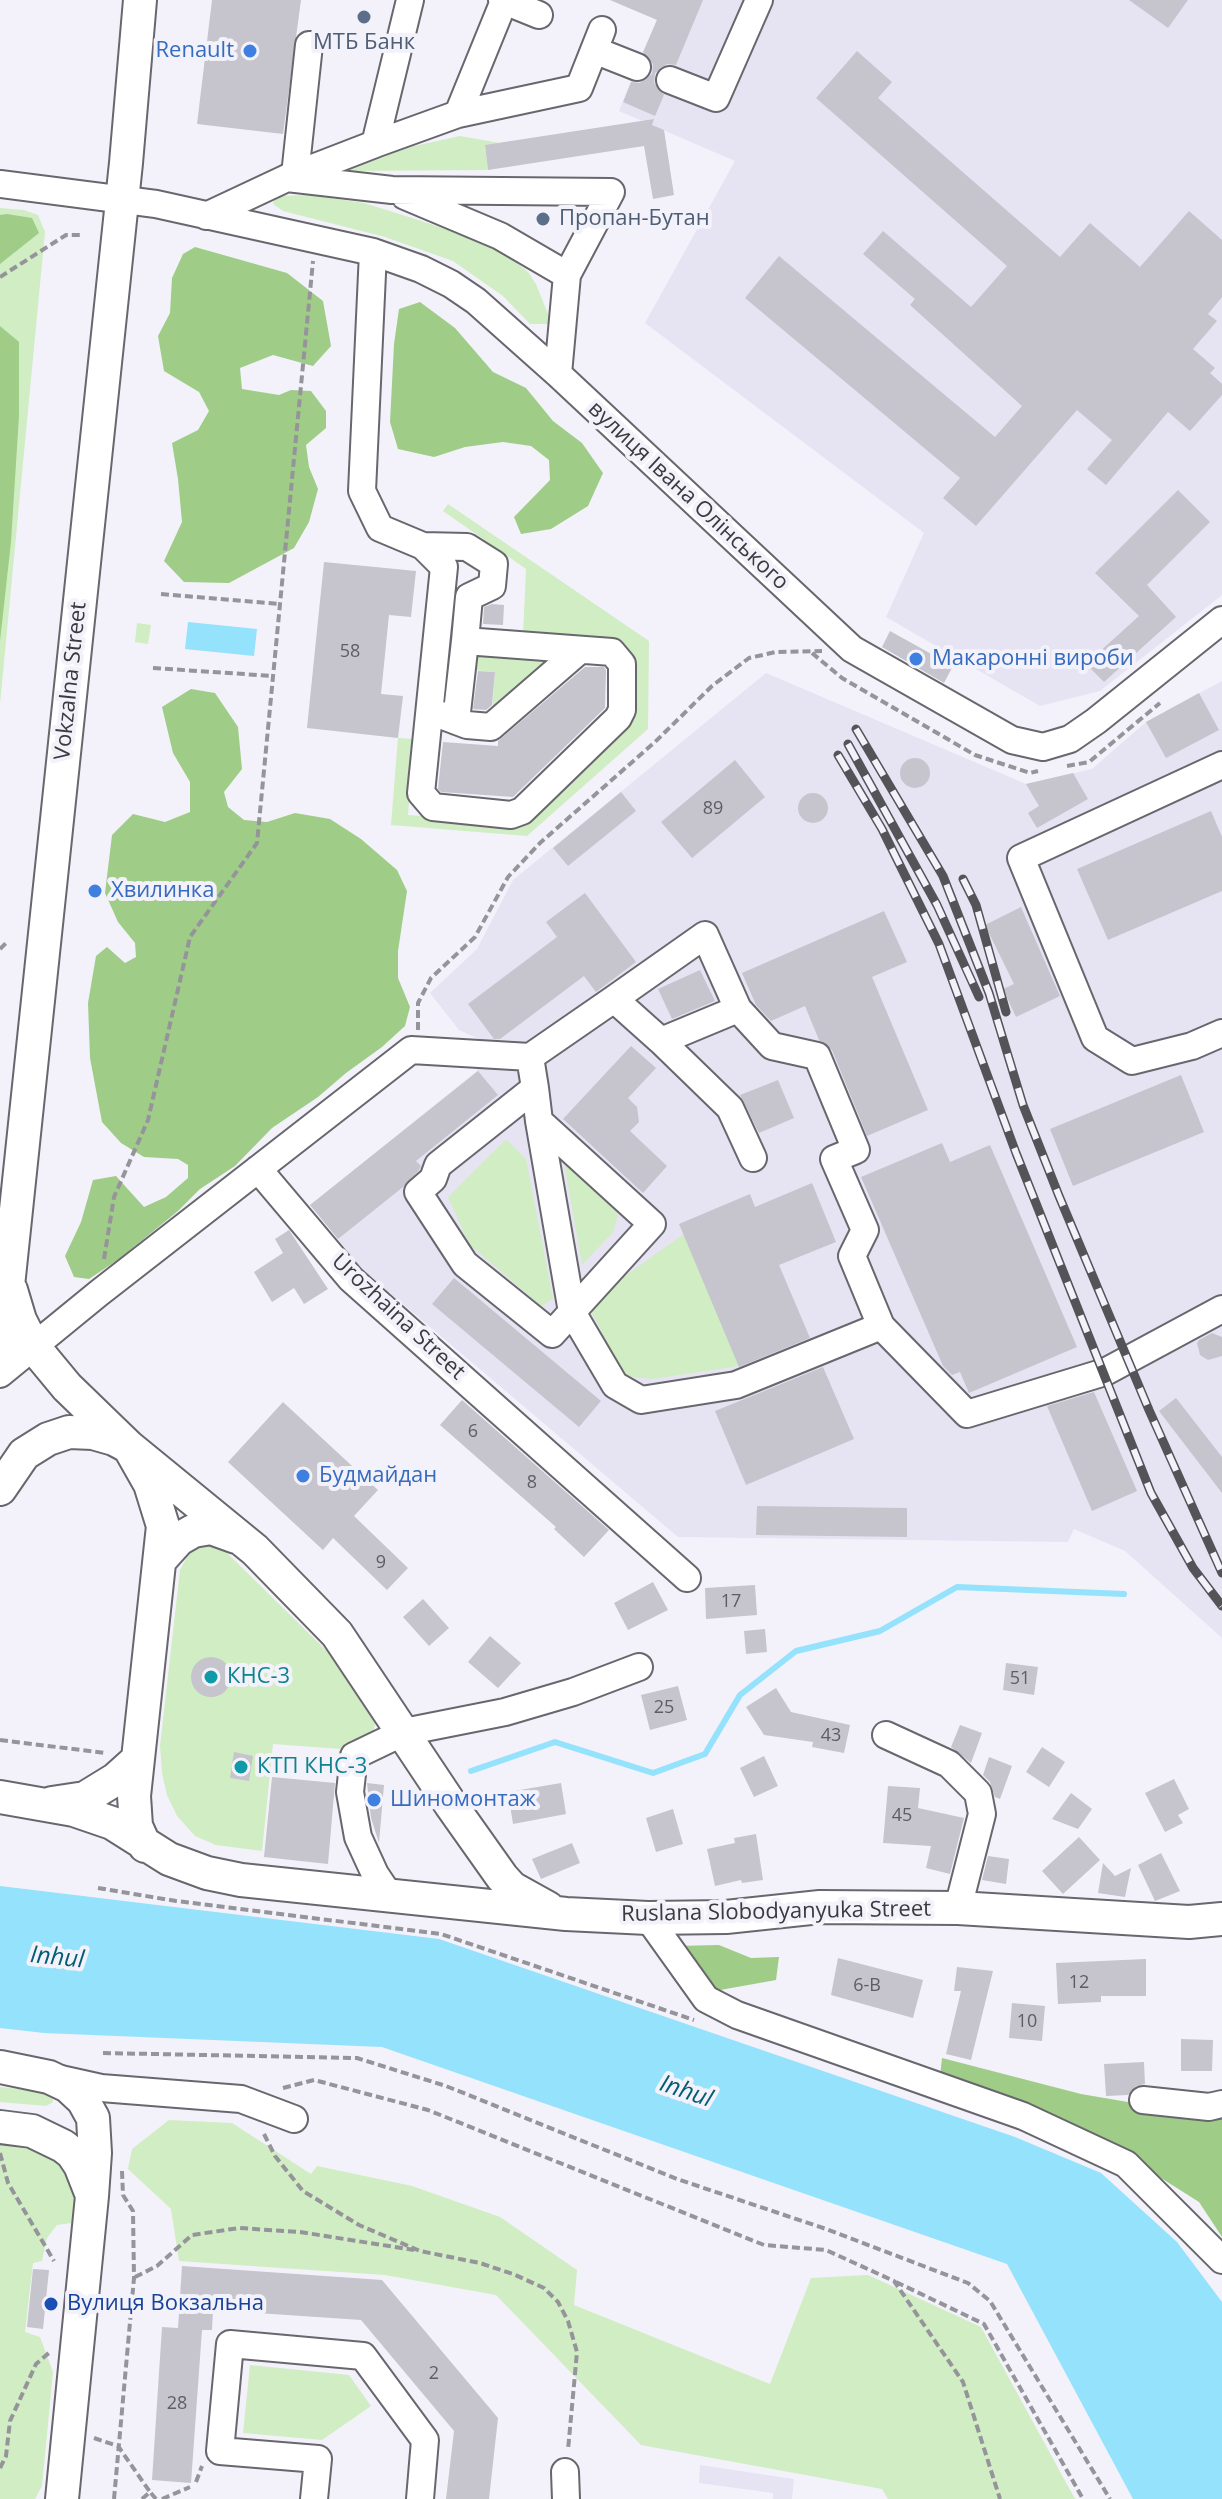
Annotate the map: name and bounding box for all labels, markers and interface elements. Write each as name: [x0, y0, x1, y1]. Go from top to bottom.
marker: МТБ Банк: [355, 8, 373, 26]
place label: МТБ Банк: [313, 30, 415, 56]
place label: Renault: [155, 38, 234, 64]
marker: Renault: [241, 42, 259, 60]
place label: Пропан-Бутан: [559, 206, 710, 232]
marker: Пропан-Бутан: [534, 210, 552, 228]
street label: вулиця Івана Олінського: [582, 396, 794, 596]
street label: Vokzalna Street: [50, 601, 92, 761]
house number: 58: [340, 641, 360, 663]
place label: Макаронні вироби: [932, 646, 1134, 672]
marker: Макаронні вироби: [907, 650, 925, 668]
house number: 89: [703, 798, 723, 820]
place label: Хвилинка: [111, 878, 214, 904]
marker: Хвилинка: [86, 882, 104, 900]
street label: Urozhaina Street: [326, 1248, 470, 1386]
house number: 6: [468, 1421, 478, 1443]
place label: Будмайдан: [319, 1463, 437, 1489]
marker: Будмайдан: [294, 1467, 312, 1485]
house number: 8: [527, 1472, 537, 1494]
house number: 9: [376, 1552, 386, 1574]
house number: 17: [721, 1591, 741, 1613]
place label: КНС-3: [227, 1664, 290, 1690]
marker: КНС-3: [202, 1668, 220, 1686]
house number: 51: [1010, 1668, 1030, 1690]
house number: 25: [654, 1697, 674, 1719]
house number: 43: [821, 1725, 841, 1747]
place label: КТП КНС-3: [257, 1754, 367, 1780]
marker: КТП КНС-3: [232, 1758, 250, 1776]
place label: Шиномонтаж: [390, 1787, 536, 1813]
marker: Шиномонтаж: [365, 1791, 383, 1809]
house number: 45: [892, 1805, 912, 1827]
street label: Ruslana Slobodyanyuka Street: [621, 1896, 931, 1928]
water label: Inhul: [29, 1941, 85, 1975]
house number: 12: [1069, 1972, 1089, 1994]
house number: 6-В: [853, 1975, 881, 1997]
house number: 10: [1017, 2011, 1037, 2033]
water label: Inhul: [656, 2070, 716, 2114]
place label: Вулиця Вокзальна: [67, 2291, 264, 2317]
marker: Вулиця Вокзальна: [42, 2295, 60, 2313]
house number: 2: [429, 2363, 439, 2385]
house number: 28: [167, 2393, 187, 2415]

